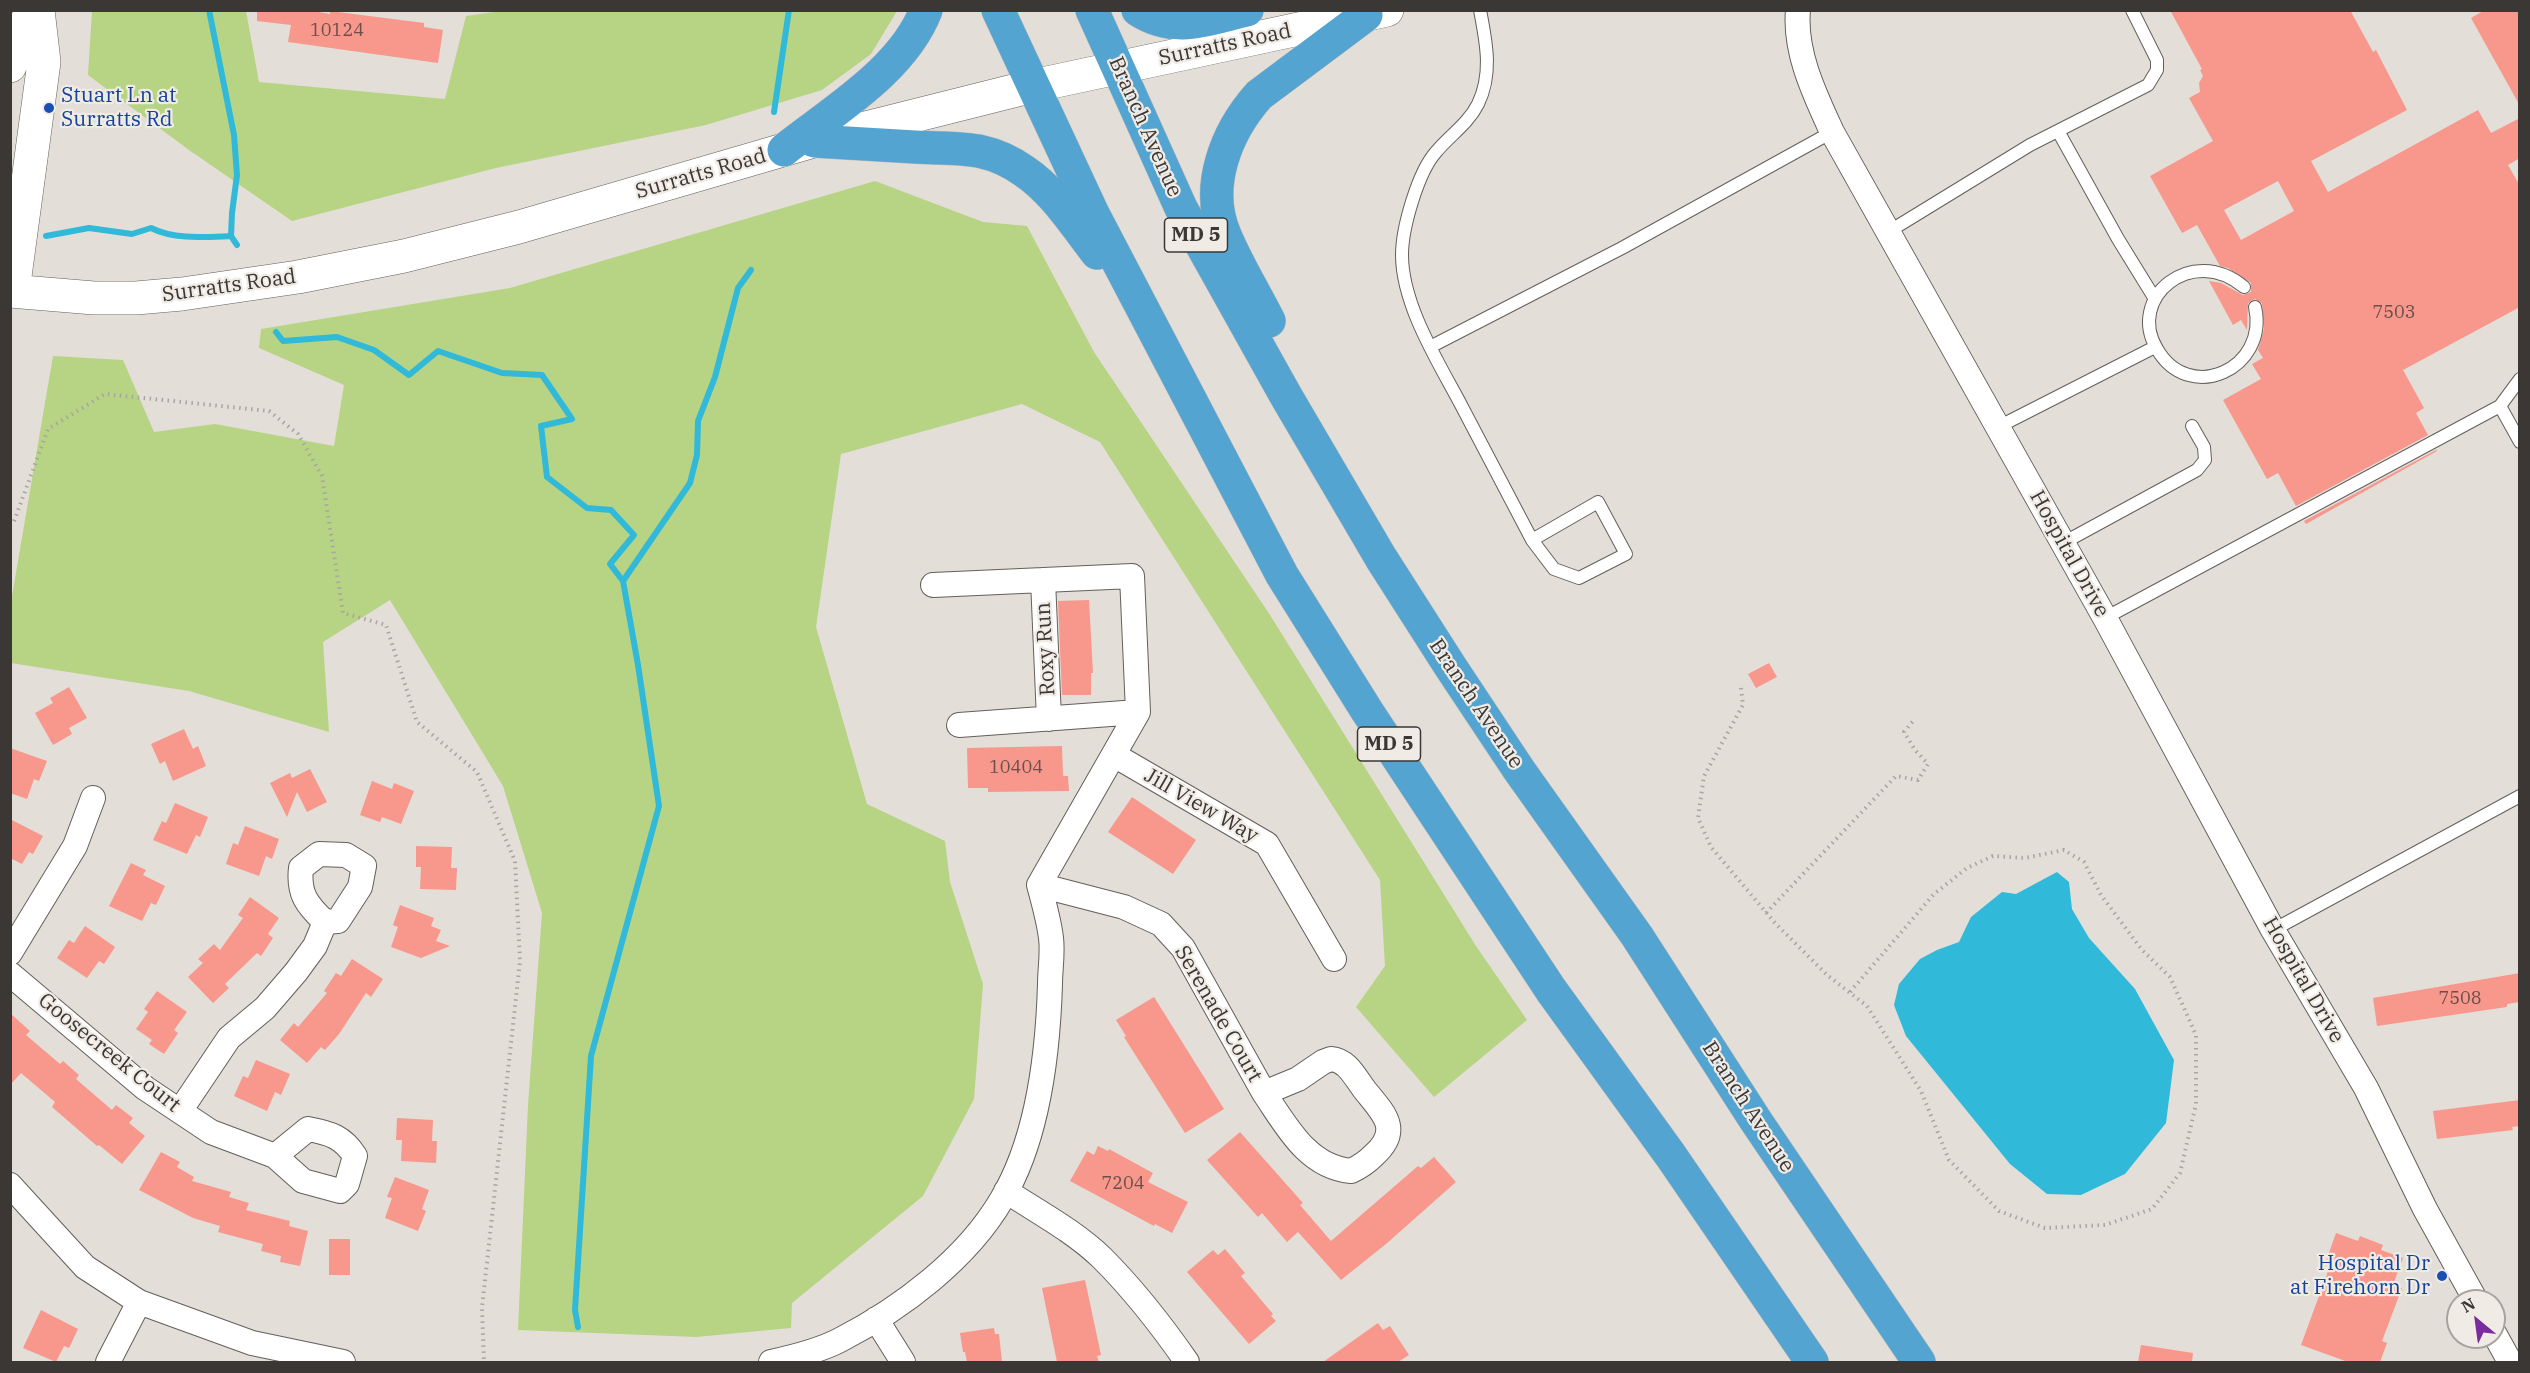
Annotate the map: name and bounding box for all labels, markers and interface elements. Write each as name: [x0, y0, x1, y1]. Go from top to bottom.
street label: Surratts Road: [1156, 19, 1294, 71]
house number: 10124: [310, 20, 364, 42]
street label: Branch Avenue: [1103, 53, 1187, 201]
place label: Stuart Ln at Surratts Rd: [61, 83, 176, 133]
marker: Stuart Ln at Surratts Rd: [42, 101, 56, 115]
street label: Surratts Road: [633, 143, 769, 205]
road number: MD 5: [1164, 218, 1228, 252]
street label: Surratts Road: [160, 264, 298, 308]
house number: 7503: [2372, 302, 2416, 324]
street label: Hospital Drive: [2024, 486, 2114, 622]
street label: Roxy Run: [1031, 602, 1061, 696]
street label: Branch Avenue: [1423, 634, 1529, 774]
road number: MD 5: [1358, 727, 1420, 761]
house number: 10404: [989, 757, 1043, 779]
street label: Jill View Way: [1139, 763, 1263, 849]
street label: Hospital Drive: [2257, 913, 2349, 1047]
street label: Serenade Court: [1169, 941, 1267, 1087]
street label: Goosecreek Court: [33, 988, 185, 1118]
house number: 7508: [2438, 988, 2482, 1010]
street label: Branch Avenue: [1696, 1037, 1800, 1177]
house number: 7204: [1101, 1173, 1145, 1195]
place label: Hospital Dr at Firehorn Dr: [2290, 1251, 2430, 1301]
marker: Hospital Dr at Firehorn Dr: [2435, 1269, 2449, 1283]
north arrow: [2446, 1289, 2506, 1349]
text: N: [2458, 1293, 2479, 1317]

